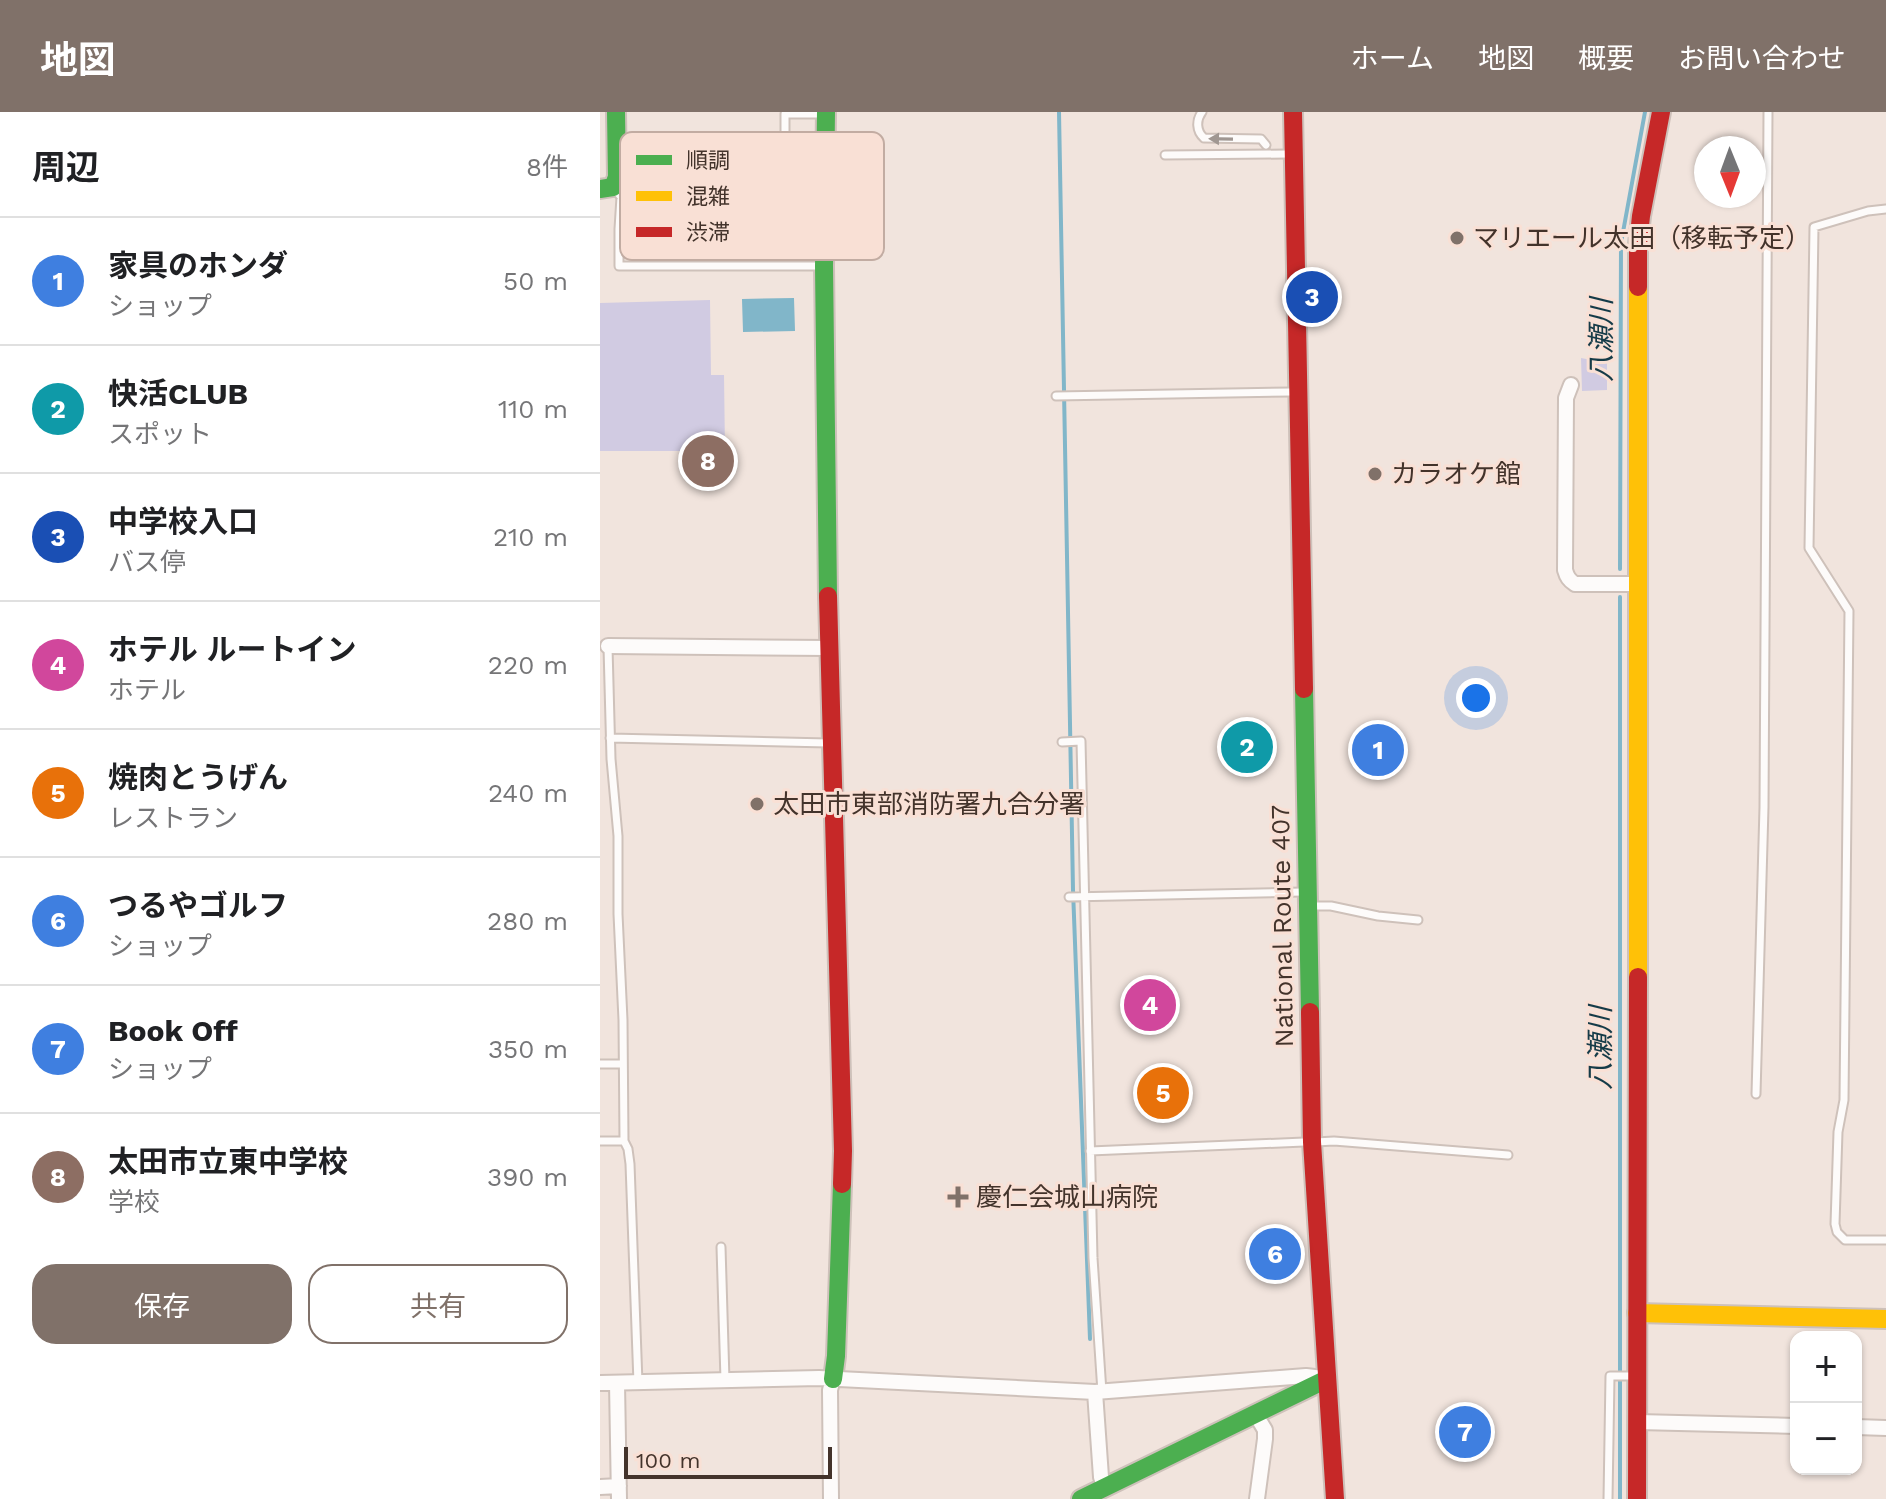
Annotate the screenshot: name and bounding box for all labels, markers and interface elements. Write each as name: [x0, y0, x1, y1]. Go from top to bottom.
text: 地図: [40, 38, 116, 82]
text: ホーム: [1351, 42, 1434, 75]
text: 地図: [1478, 42, 1534, 75]
text: 概要: [1578, 42, 1634, 75]
text: お問い合わせ: [1678, 42, 1846, 75]
legend: [620, 132, 884, 260]
one-way arrow: [1208, 133, 1233, 145]
north arrow: [1694, 136, 1766, 208]
text: 周辺: [32, 147, 100, 187]
text: 順調: [686, 148, 730, 173]
text: 8件: [526, 152, 568, 182]
text: 混雑: [686, 184, 730, 209]
text: 渋滞: [686, 220, 730, 245]
place label: マリエール太田（移転予定）: [1473, 223, 1811, 253]
marker: マリエール太田（移転予定）: [1448, 229, 1466, 247]
text: 家具のホンダ: [108, 248, 288, 283]
text: 1: [52, 266, 64, 296]
text: 50 m: [503, 266, 568, 296]
pin: 3: [1286, 267, 1338, 327]
text: ショップ: [108, 291, 212, 321]
water label: 八瀬川: [1585, 295, 1618, 382]
text: 快活CLUB: [108, 376, 248, 411]
text: 2: [50, 394, 66, 424]
text: 110 m: [498, 394, 568, 424]
text: スポット: [108, 419, 212, 449]
pin: 8: [682, 431, 734, 491]
place label: カラオケ館: [1391, 459, 1521, 489]
marker: カラオケ館: [1366, 465, 1384, 483]
text: 中学校入口: [108, 504, 258, 539]
text: 3: [50, 522, 66, 552]
text: 210 m: [493, 522, 568, 552]
text: バス停: [108, 547, 186, 577]
text: ホテル ルートイン: [108, 632, 357, 667]
text: 4: [50, 650, 66, 680]
text: 220 m: [488, 650, 568, 680]
text: ホテル: [108, 675, 186, 705]
your location: [1456, 678, 1496, 718]
pin: 2: [1221, 717, 1273, 777]
pin: 1: [1352, 720, 1404, 780]
text: 焼肉とうげん: [108, 760, 288, 795]
text: 5: [50, 778, 66, 808]
text: 240 m: [488, 778, 568, 808]
place label: 太田市東部消防署九合分署: [773, 789, 1085, 819]
marker: 太田市東部消防署九合分署: [748, 795, 766, 813]
text: レストラン: [108, 803, 238, 833]
street label: National Route 407: [1265, 804, 1299, 1048]
text: つるやゴルフ: [108, 888, 288, 923]
text: 6: [50, 906, 66, 936]
text: 280 m: [487, 906, 568, 936]
text: ショップ: [108, 931, 212, 961]
pin: 4: [1124, 975, 1176, 1035]
water label: 八瀬川: [1584, 1003, 1617, 1090]
text: Book Off: [108, 1013, 238, 1048]
text: 7: [50, 1034, 66, 1064]
text: 350 m: [488, 1034, 568, 1064]
text: ショップ: [108, 1054, 212, 1084]
pin: 5: [1137, 1063, 1189, 1123]
text: 太田市立東中学校: [108, 1144, 348, 1179]
text: 8: [50, 1162, 66, 1192]
text: 390 m: [487, 1162, 568, 1192]
place label: 慶仁会城山病院: [976, 1182, 1158, 1212]
marker: 慶仁会城山病院: [947, 1186, 969, 1208]
text: 学校: [108, 1187, 160, 1217]
pin: 6: [1249, 1224, 1301, 1284]
button: 保存: [32, 1264, 292, 1344]
button: 共有: [308, 1264, 568, 1344]
map controls: [1790, 1331, 1862, 1475]
button: +: [1790, 1331, 1862, 1403]
pin: 7: [1439, 1402, 1491, 1462]
button: −: [1790, 1403, 1862, 1475]
scale bar: [624, 1443, 832, 1479]
text: 100 m: [636, 1448, 700, 1473]

